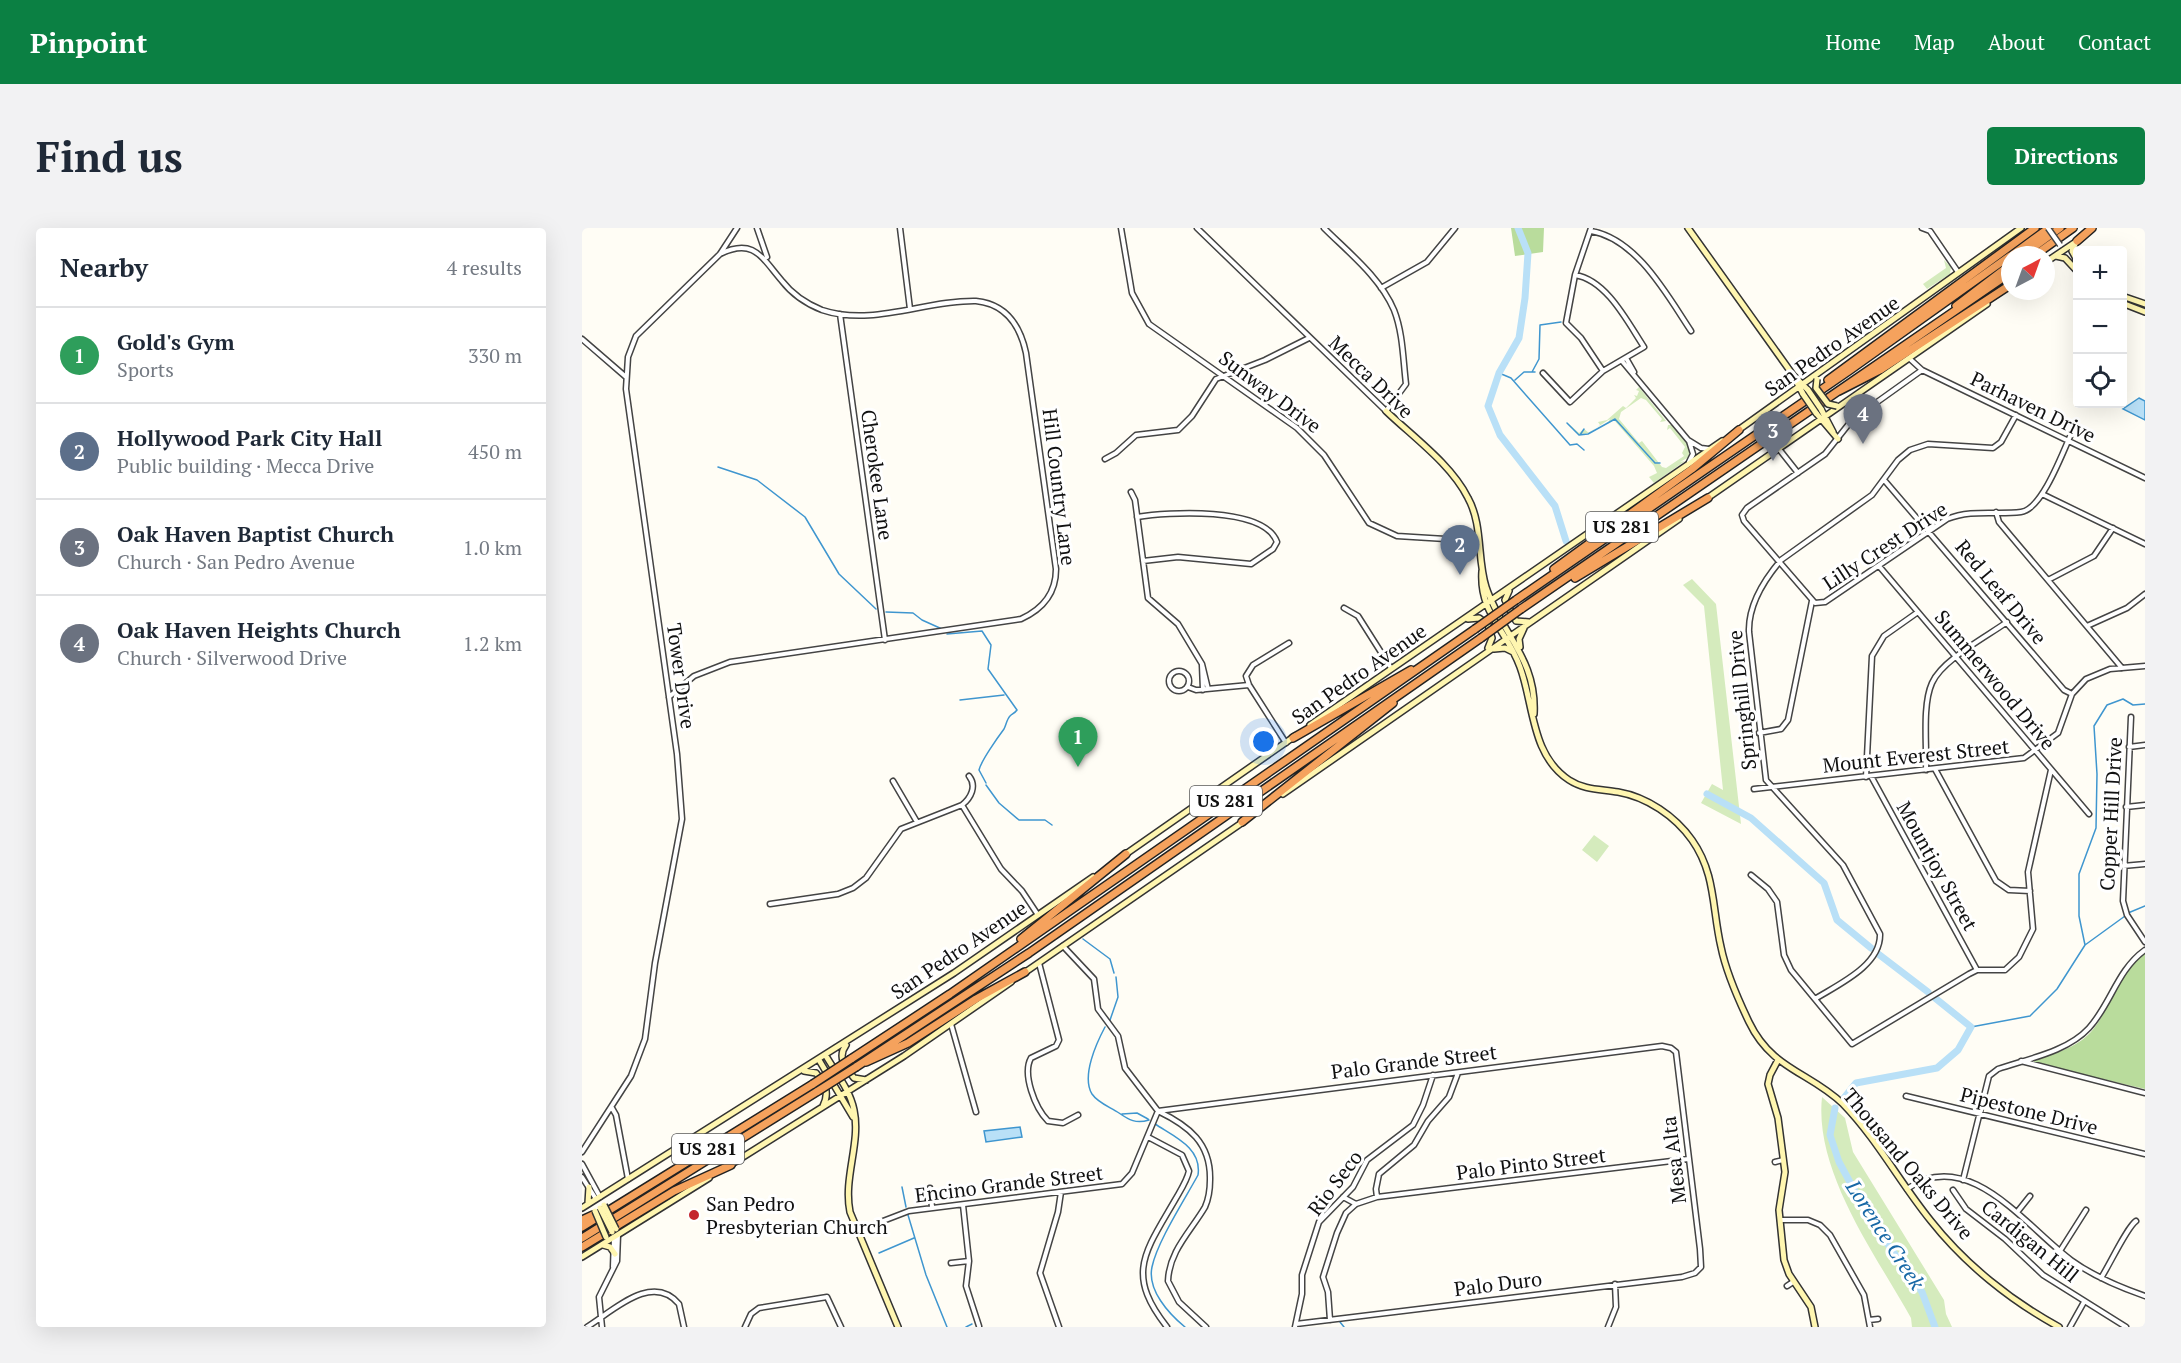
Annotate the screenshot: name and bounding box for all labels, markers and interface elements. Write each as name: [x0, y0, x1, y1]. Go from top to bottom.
text: Pinpoint: [30, 24, 147, 61]
text: Home: [1825, 28, 1881, 56]
text: Map: [1914, 28, 1955, 56]
text: About: [1988, 28, 2045, 56]
text: Contact: [2078, 28, 2151, 56]
button: Directions: [1987, 127, 2145, 185]
text: Find us: [36, 128, 183, 184]
north arrow: [2001, 246, 2055, 300]
map controls: [2073, 246, 2127, 408]
button: +: [2073, 246, 2127, 300]
text: Nearby: [60, 250, 148, 284]
text: 4 results: [447, 254, 522, 281]
street label: San Pedro Avenue: [1759, 289, 1904, 402]
button: −: [2073, 300, 2127, 354]
text: Gold's Gym: [117, 327, 235, 356]
street label: Mecca Drive: [1323, 329, 1420, 424]
text: 1: [74, 342, 85, 369]
text: 330 m: [468, 342, 522, 369]
street label: Sunway Drive: [1214, 344, 1327, 439]
button: locate: [2073, 354, 2127, 408]
text: Sports: [117, 356, 174, 383]
street label: Parhaven Drive: [1966, 365, 2100, 448]
pin: 4: [1844, 394, 1882, 444]
street label: Hill Country Lane: [1036, 407, 1083, 567]
street label: Cherokee Lane: [855, 408, 900, 542]
pin: 3: [1754, 412, 1792, 461]
text: Hollywood Park City Hall: [117, 423, 382, 452]
text: 2: [74, 438, 85, 465]
text: 450 m: [468, 438, 522, 465]
text: Public building · Mecca Drive: [117, 452, 374, 479]
street label: Lilly Crest Drive: [1817, 495, 1952, 596]
road number: US 281: [1586, 512, 1658, 542]
text: Oak Haven Baptist Church: [117, 519, 394, 548]
pin: 2: [1440, 526, 1480, 575]
text: 3: [74, 534, 85, 561]
text: 1.0 km: [463, 534, 522, 561]
street label: Red Leaf Drive: [1950, 534, 2053, 650]
text: Church · San Pedro Avenue: [117, 548, 355, 575]
street label: Summerwood Drive: [1929, 604, 2062, 755]
text: Oak Haven Heights Church: [117, 615, 401, 644]
street label: San Pedro Avenue: [1286, 617, 1431, 730]
street label: Tower Drive: [661, 621, 702, 731]
street label: Springhill Drive: [1721, 629, 1762, 771]
text: 4: [74, 630, 85, 657]
text: 1.2 km: [463, 630, 522, 657]
text: Church · Silverwood Drive: [117, 644, 347, 671]
pin: 1: [1058, 718, 1098, 767]
your location: [1249, 727, 1278, 756]
street label: Mount Everest Street: [1821, 732, 2011, 779]
street label: Copper Hill Drive: [2093, 736, 2128, 892]
road number: US 281: [1190, 786, 1262, 816]
street label: Mountjoy Street: [1891, 796, 1984, 936]
street label: San Pedro Avenue: [885, 894, 1032, 1005]
street label: Palo Grande Street: [1330, 1038, 1499, 1085]
street label: Pipestone Drive: [1957, 1080, 2101, 1141]
street label: Thousand Oaks Drive: [1837, 1082, 1980, 1245]
street label: Mesa Alta: [1655, 1115, 1692, 1205]
road number: US 281: [672, 1134, 744, 1164]
street label: Palo Pinto Street: [1455, 1141, 1608, 1186]
street label: Rio Seco: [1301, 1144, 1368, 1221]
street label: Encino Grande Street: [913, 1158, 1105, 1208]
water label: Lorence Creek: [1839, 1173, 1932, 1295]
place label: San Pedro Presbyterian Church: [706, 1190, 888, 1240]
street label: Cardigan Hill: [1976, 1193, 2085, 1288]
marker: San Pedro Presbyterian Church: [687, 1208, 701, 1222]
street label: Palo Duro: [1452, 1265, 1543, 1302]

